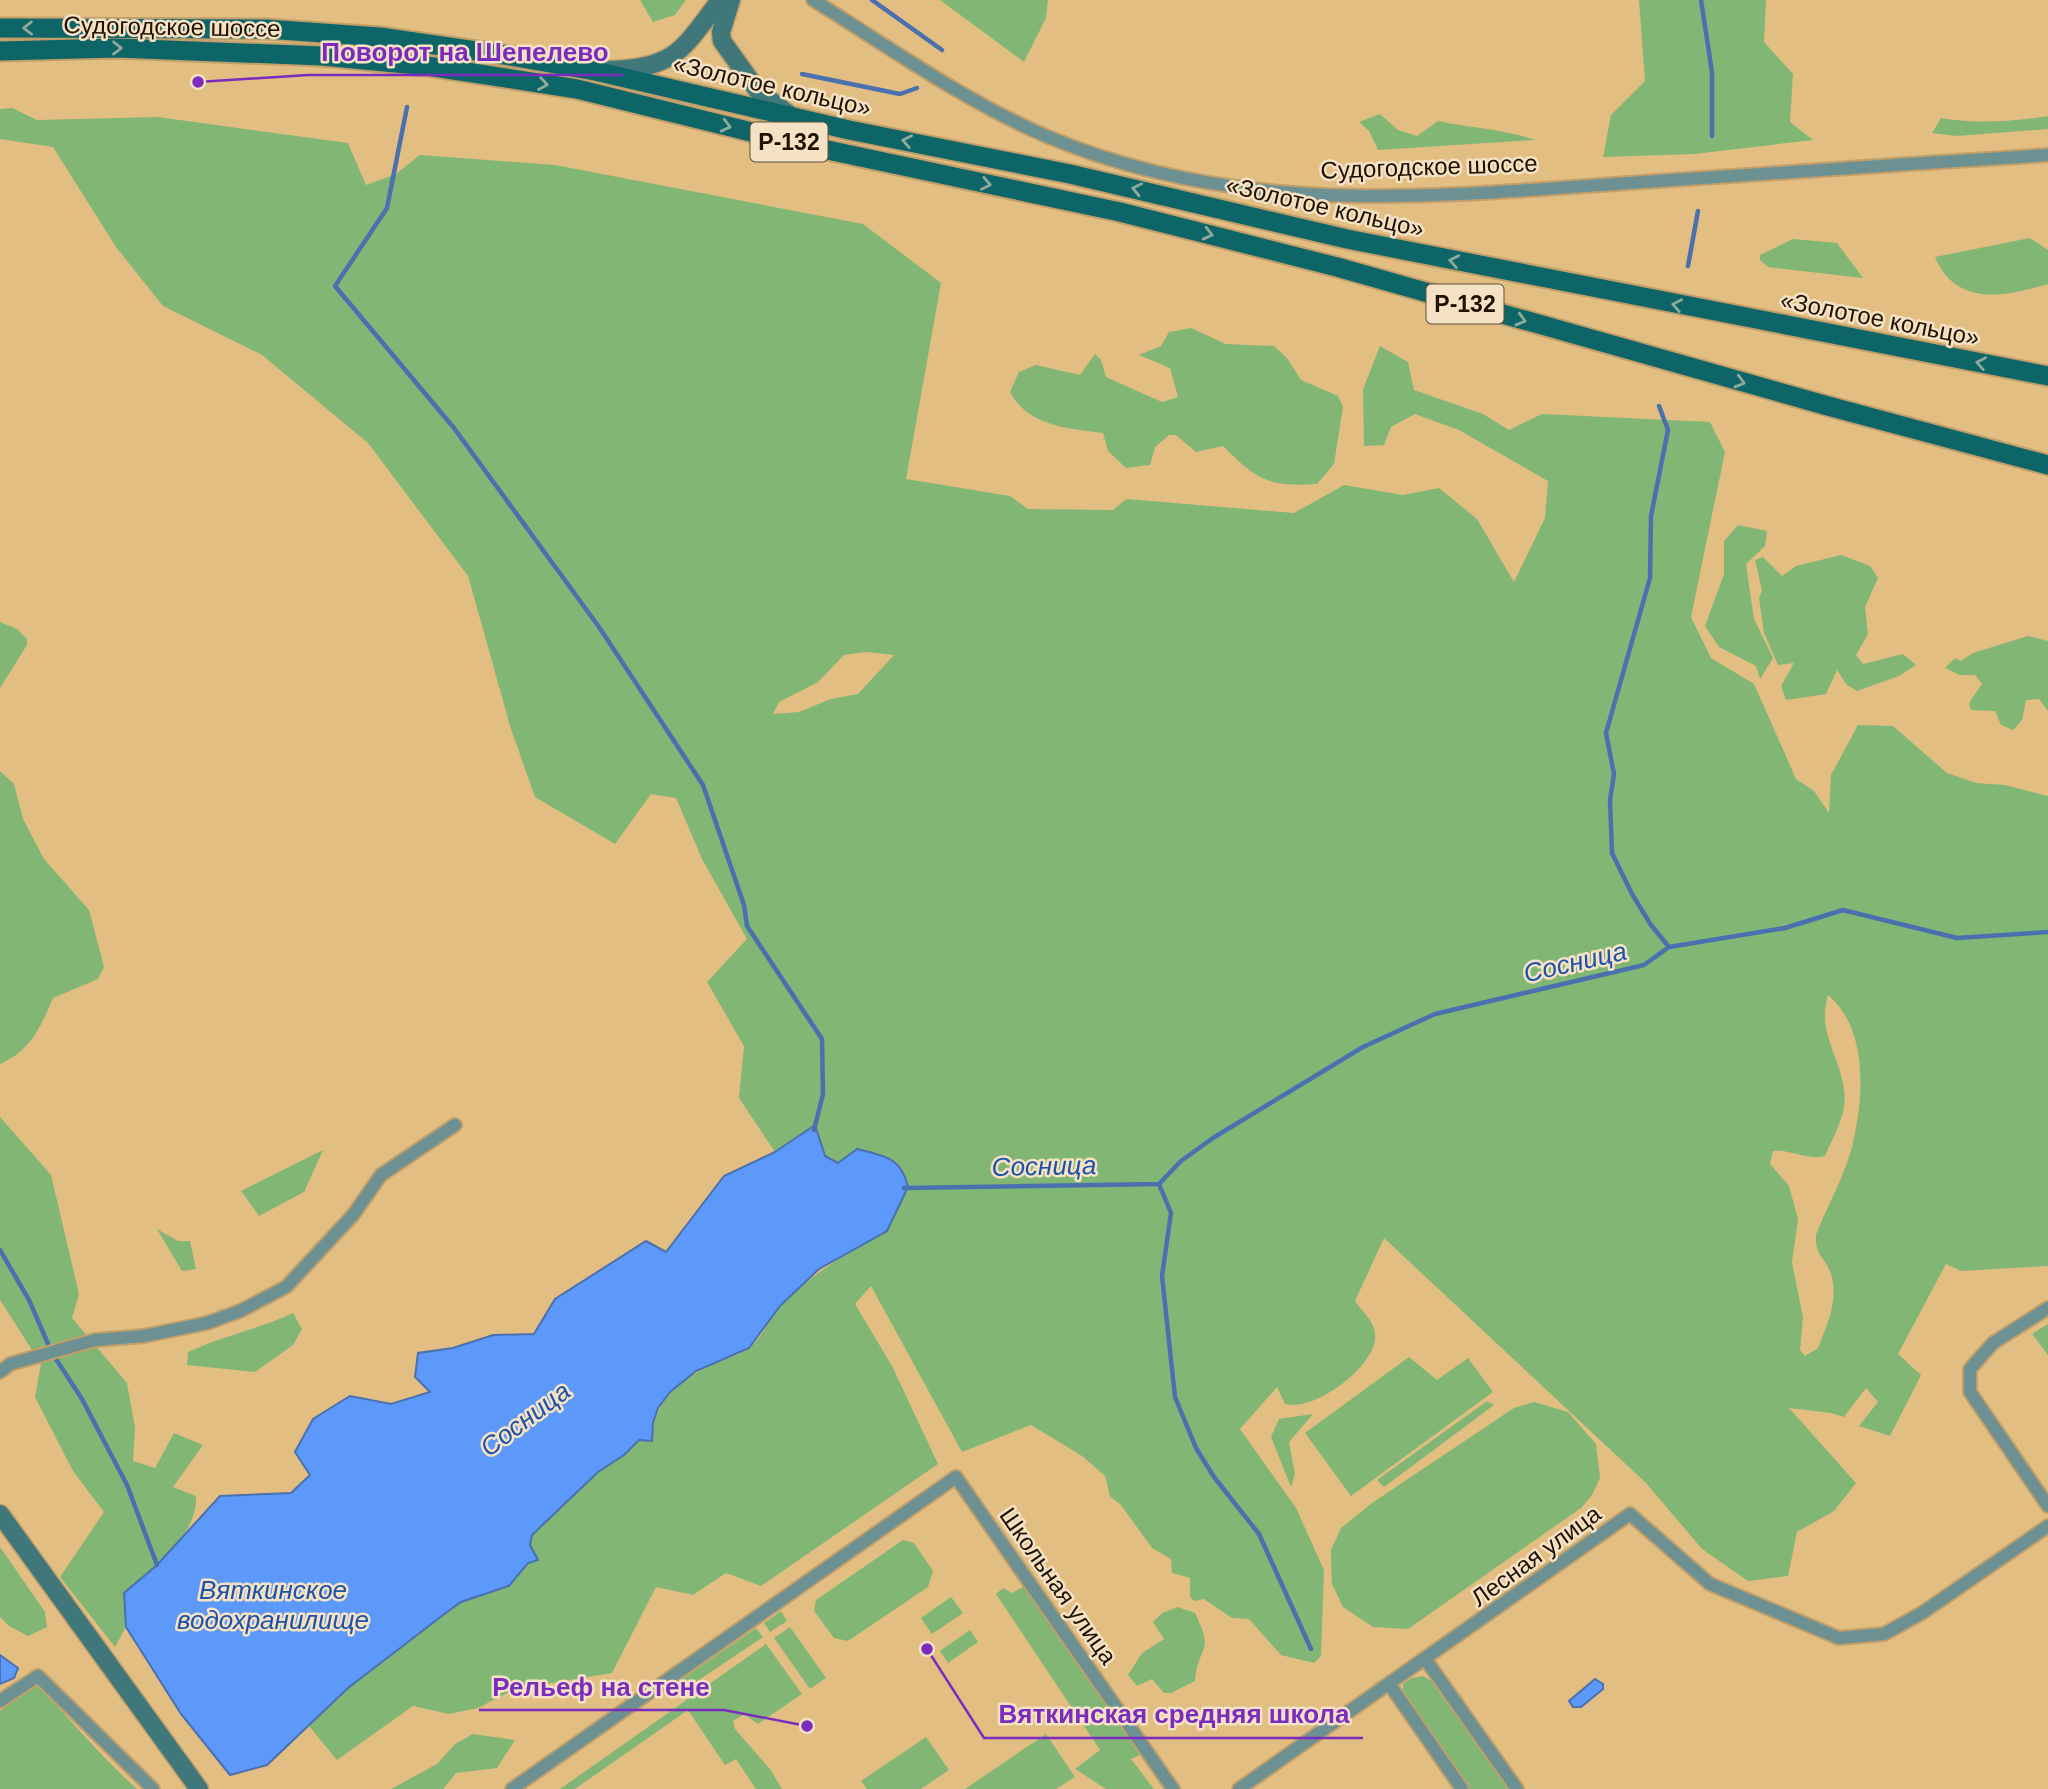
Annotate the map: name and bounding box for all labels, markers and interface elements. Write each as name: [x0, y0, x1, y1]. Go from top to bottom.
street label: Судогодское шоссе: [63, 11, 281, 42]
one-way arrow: [22, 20, 33, 35]
callout: Поворот на Шепелево: [308, 28, 623, 75]
text: Поворот на Шепелево: [321, 37, 609, 67]
one-way arrow: [112, 41, 123, 56]
street label: «Золотое кольцо»: [671, 50, 874, 121]
one-way arrow: [537, 76, 549, 91]
one-way arrow: [720, 118, 732, 133]
road number: Р-132: [750, 122, 828, 162]
one-way arrow: [901, 134, 913, 149]
street label: Судогодское шоссе: [1320, 149, 1538, 184]
street label: «Золотое кольцо»: [1224, 171, 1427, 242]
one-way arrow: [980, 175, 992, 190]
one-way arrow: [1131, 183, 1143, 198]
one-way arrow: [1201, 226, 1213, 240]
one-way arrow: [1448, 254, 1460, 269]
road number: Р-132: [1426, 284, 1504, 324]
street label: «Золотое кольцо»: [1778, 286, 1982, 351]
one-way arrow: [1671, 298, 1683, 313]
one-way arrow: [1515, 311, 1527, 326]
one-way arrow: [1975, 357, 1987, 372]
one-way arrow: [1734, 374, 1746, 388]
water label: Сосница: [1521, 936, 1629, 988]
water label: Сосница: [991, 1150, 1097, 1182]
water label: Сосница: [474, 1376, 576, 1462]
street label: Лесная улица: [1466, 1499, 1606, 1612]
street label: Школьная улица: [994, 1502, 1123, 1669]
water label: Вяткинское водохранилище: [177, 1575, 369, 1635]
callout: Рельеф на стене: [479, 1663, 724, 1710]
text: Рельеф на стене: [492, 1672, 710, 1702]
callout: Вяткинская средняя школа: [984, 1691, 1363, 1738]
text: Вяткинская средняя школа: [999, 1699, 1350, 1729]

